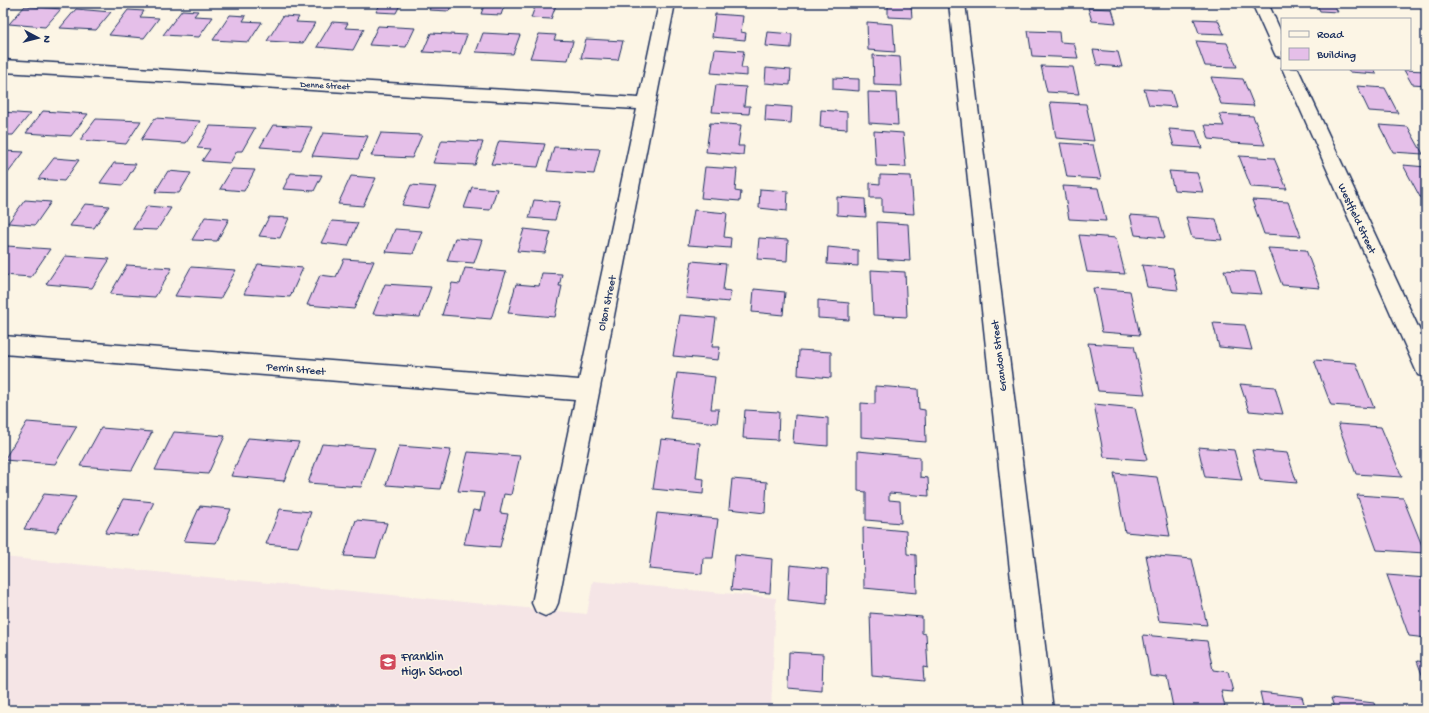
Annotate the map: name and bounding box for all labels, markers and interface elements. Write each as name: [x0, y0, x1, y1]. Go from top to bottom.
north arrow: [18, 18, 58, 58]
legend: [1281, 18, 1411, 70]
text: Road: [1317, 29, 1344, 43]
text: N: [40, 35, 52, 43]
text: Building: [1316, 49, 1356, 63]
street label: Denne Street: [299, 80, 351, 93]
street label: Westfield Street: [1335, 182, 1379, 257]
street label: Olson Street: [596, 273, 620, 332]
street label: Grandon Street: [989, 318, 1010, 392]
street label: Perrin Street: [265, 361, 327, 379]
place label: Franklin High School: [400, 650, 463, 680]
school or university icon: Franklin High School: [378, 652, 398, 672]

